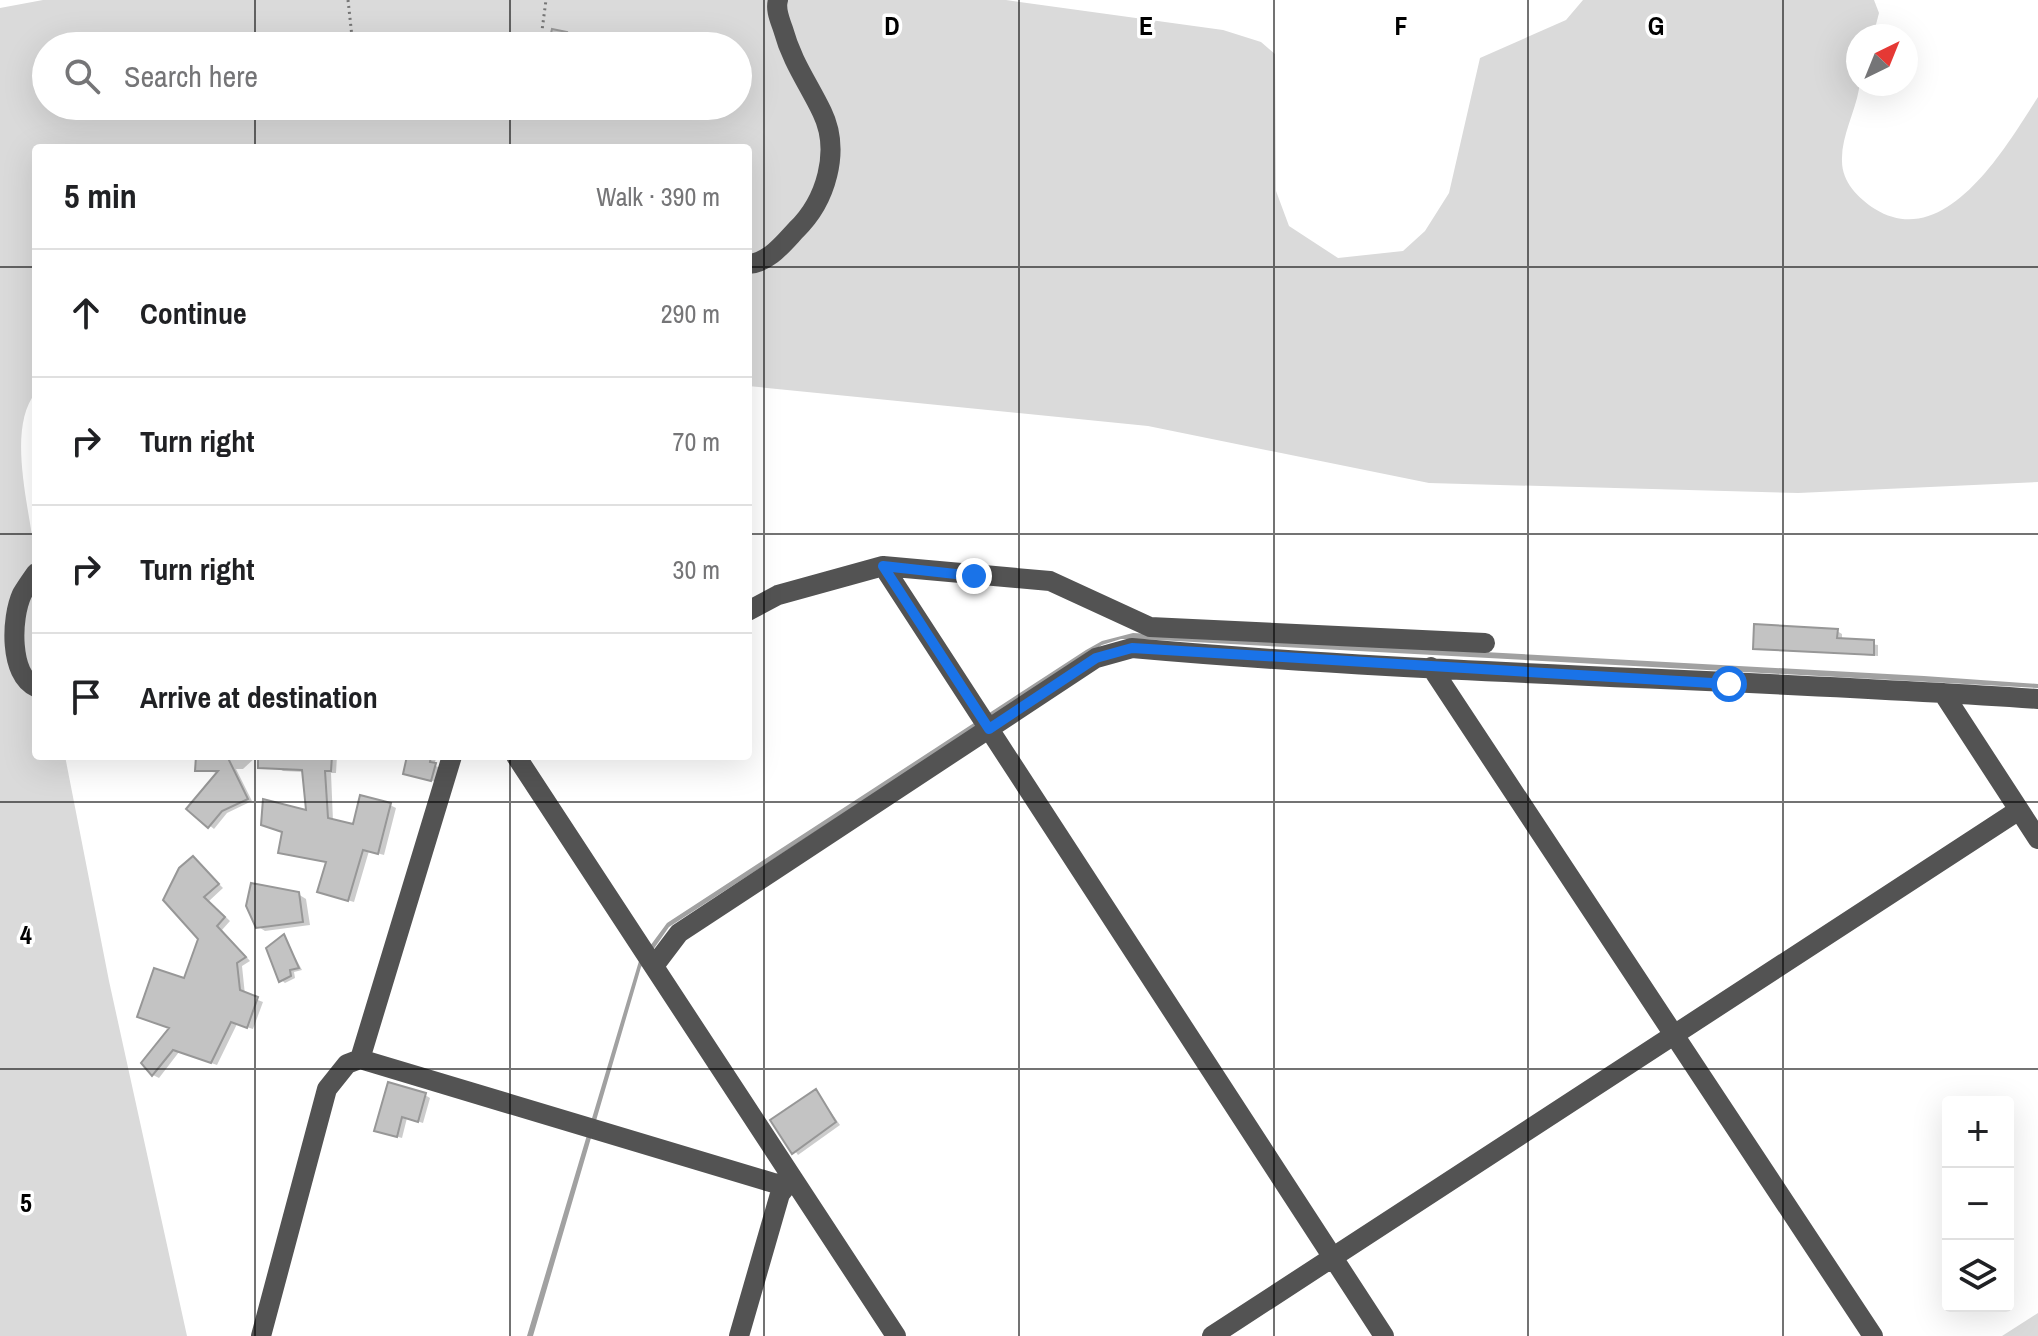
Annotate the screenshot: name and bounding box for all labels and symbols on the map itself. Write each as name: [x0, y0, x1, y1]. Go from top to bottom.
text: D: [884, 8, 900, 43]
text: E: [1139, 8, 1153, 43]
text: F: [1394, 8, 1408, 43]
text: G: [1648, 8, 1664, 43]
north arrow: [1846, 24, 1918, 96]
route end: [956, 558, 992, 594]
route start: [1711, 666, 1747, 702]
text: 4: [20, 917, 32, 952]
text: 5: [20, 1185, 32, 1220]

